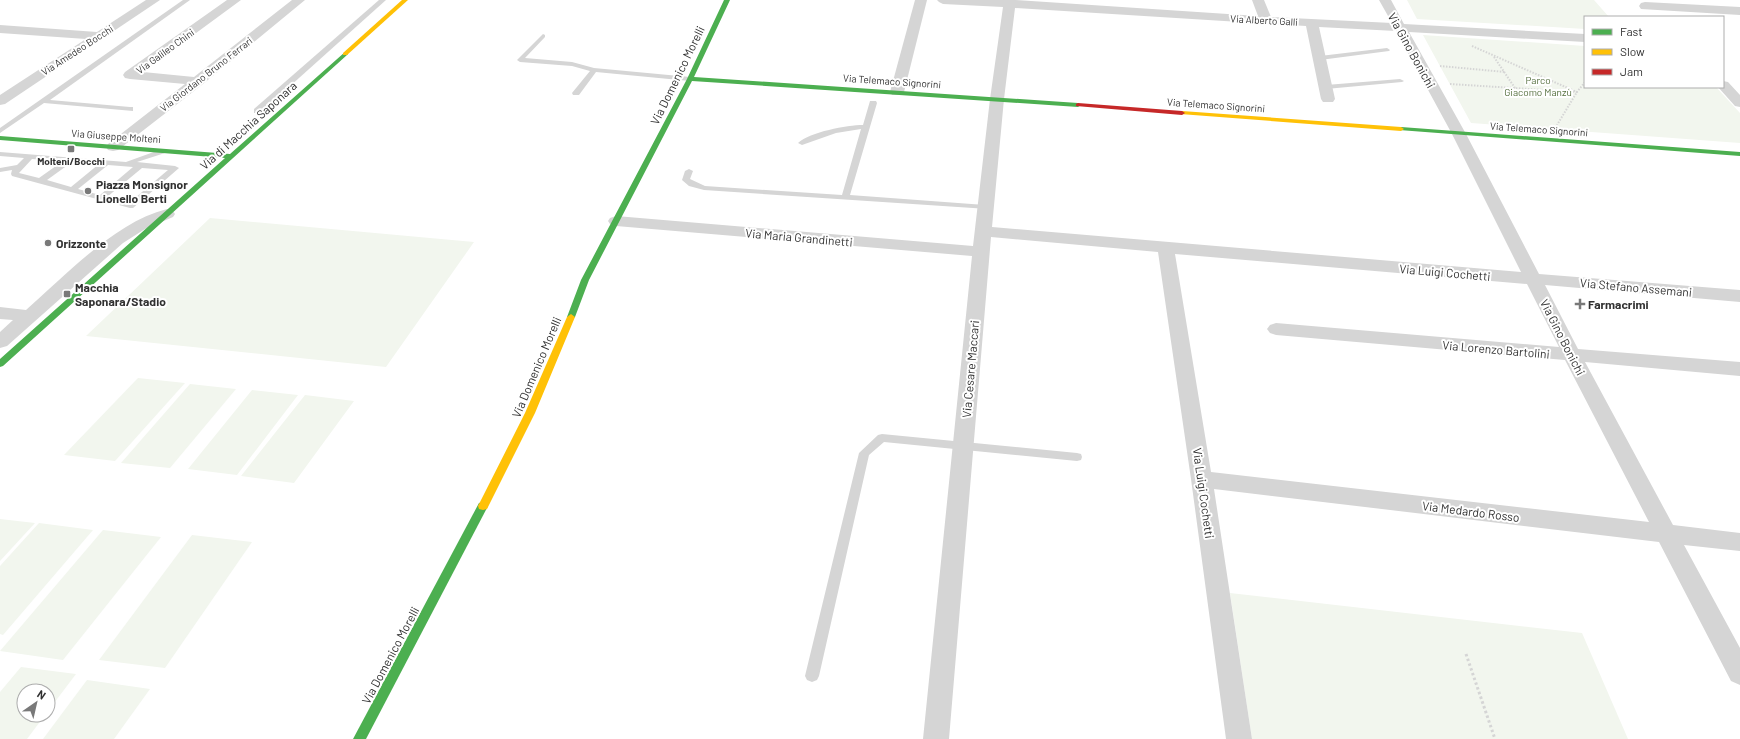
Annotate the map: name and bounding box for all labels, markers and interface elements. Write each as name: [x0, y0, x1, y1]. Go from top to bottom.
street label: Via Gino Bonichi: [1386, 10, 1438, 90]
street label: Via Alberto Galli: [1230, 12, 1298, 28]
legend: [1584, 16, 1724, 88]
street label: Via Amedeo Bocchi: [39, 22, 115, 78]
street label: Via Domenico Morelli: [647, 23, 707, 127]
text: Fast: [1620, 24, 1643, 38]
street label: Via Galileo Chini: [134, 26, 196, 76]
street label: Via Giordano Bruno Ferrari: [157, 34, 255, 114]
text: Slow: [1620, 44, 1645, 58]
text: Jam: [1620, 64, 1643, 78]
street label: Via Telemaco Signorini: [843, 72, 941, 90]
park label: Parco Giacomo Manzù: [1504, 74, 1572, 98]
street label: Via di Macchia Saponara: [197, 78, 299, 172]
street label: Via Telemaco Signorini: [1167, 96, 1265, 114]
street label: Via Telemaco Signorini: [1490, 120, 1588, 138]
street label: Via Giuseppe Molteni: [71, 127, 161, 145]
marker: Molteni/Bocchi: [66, 144, 76, 154]
place label: Molteni/Bocchi: [37, 155, 105, 167]
place label: Piazza Monsignor Lionello Berti: [96, 177, 188, 205]
marker: Piazza Monsignor Lionello Berti: [83, 186, 93, 196]
street label: Via Maria Grandinetti: [745, 225, 853, 249]
place label: Orizzonte: [56, 236, 107, 250]
marker: Orizzonte: [43, 238, 53, 248]
street label: Via Luigi Cochetti: [1399, 261, 1491, 283]
street label: Via Stefano Assemani: [1579, 275, 1693, 299]
place label: Macchia Saponara/Stadio: [75, 280, 166, 308]
marker: Macchia Saponara/Stadio: [62, 289, 72, 299]
street label: Via Gino Bonichi: [1538, 297, 1588, 377]
place label: Farmacrimi: [1588, 297, 1649, 311]
marker: Farmacrimi: [1575, 299, 1585, 309]
street label: Via Domenico Morelli: [508, 315, 564, 419]
street label: Via Cesare Maccari: [959, 320, 981, 418]
street label: Via Lorenzo Bartolini: [1442, 337, 1550, 361]
street label: Via Luigi Cochetti: [1191, 447, 1217, 539]
street label: Via Medardo Rosso: [1422, 498, 1520, 524]
street label: Via Domenico Morelli: [358, 604, 422, 706]
north arrow: [16, 683, 56, 723]
text: N: [35, 687, 49, 702]

